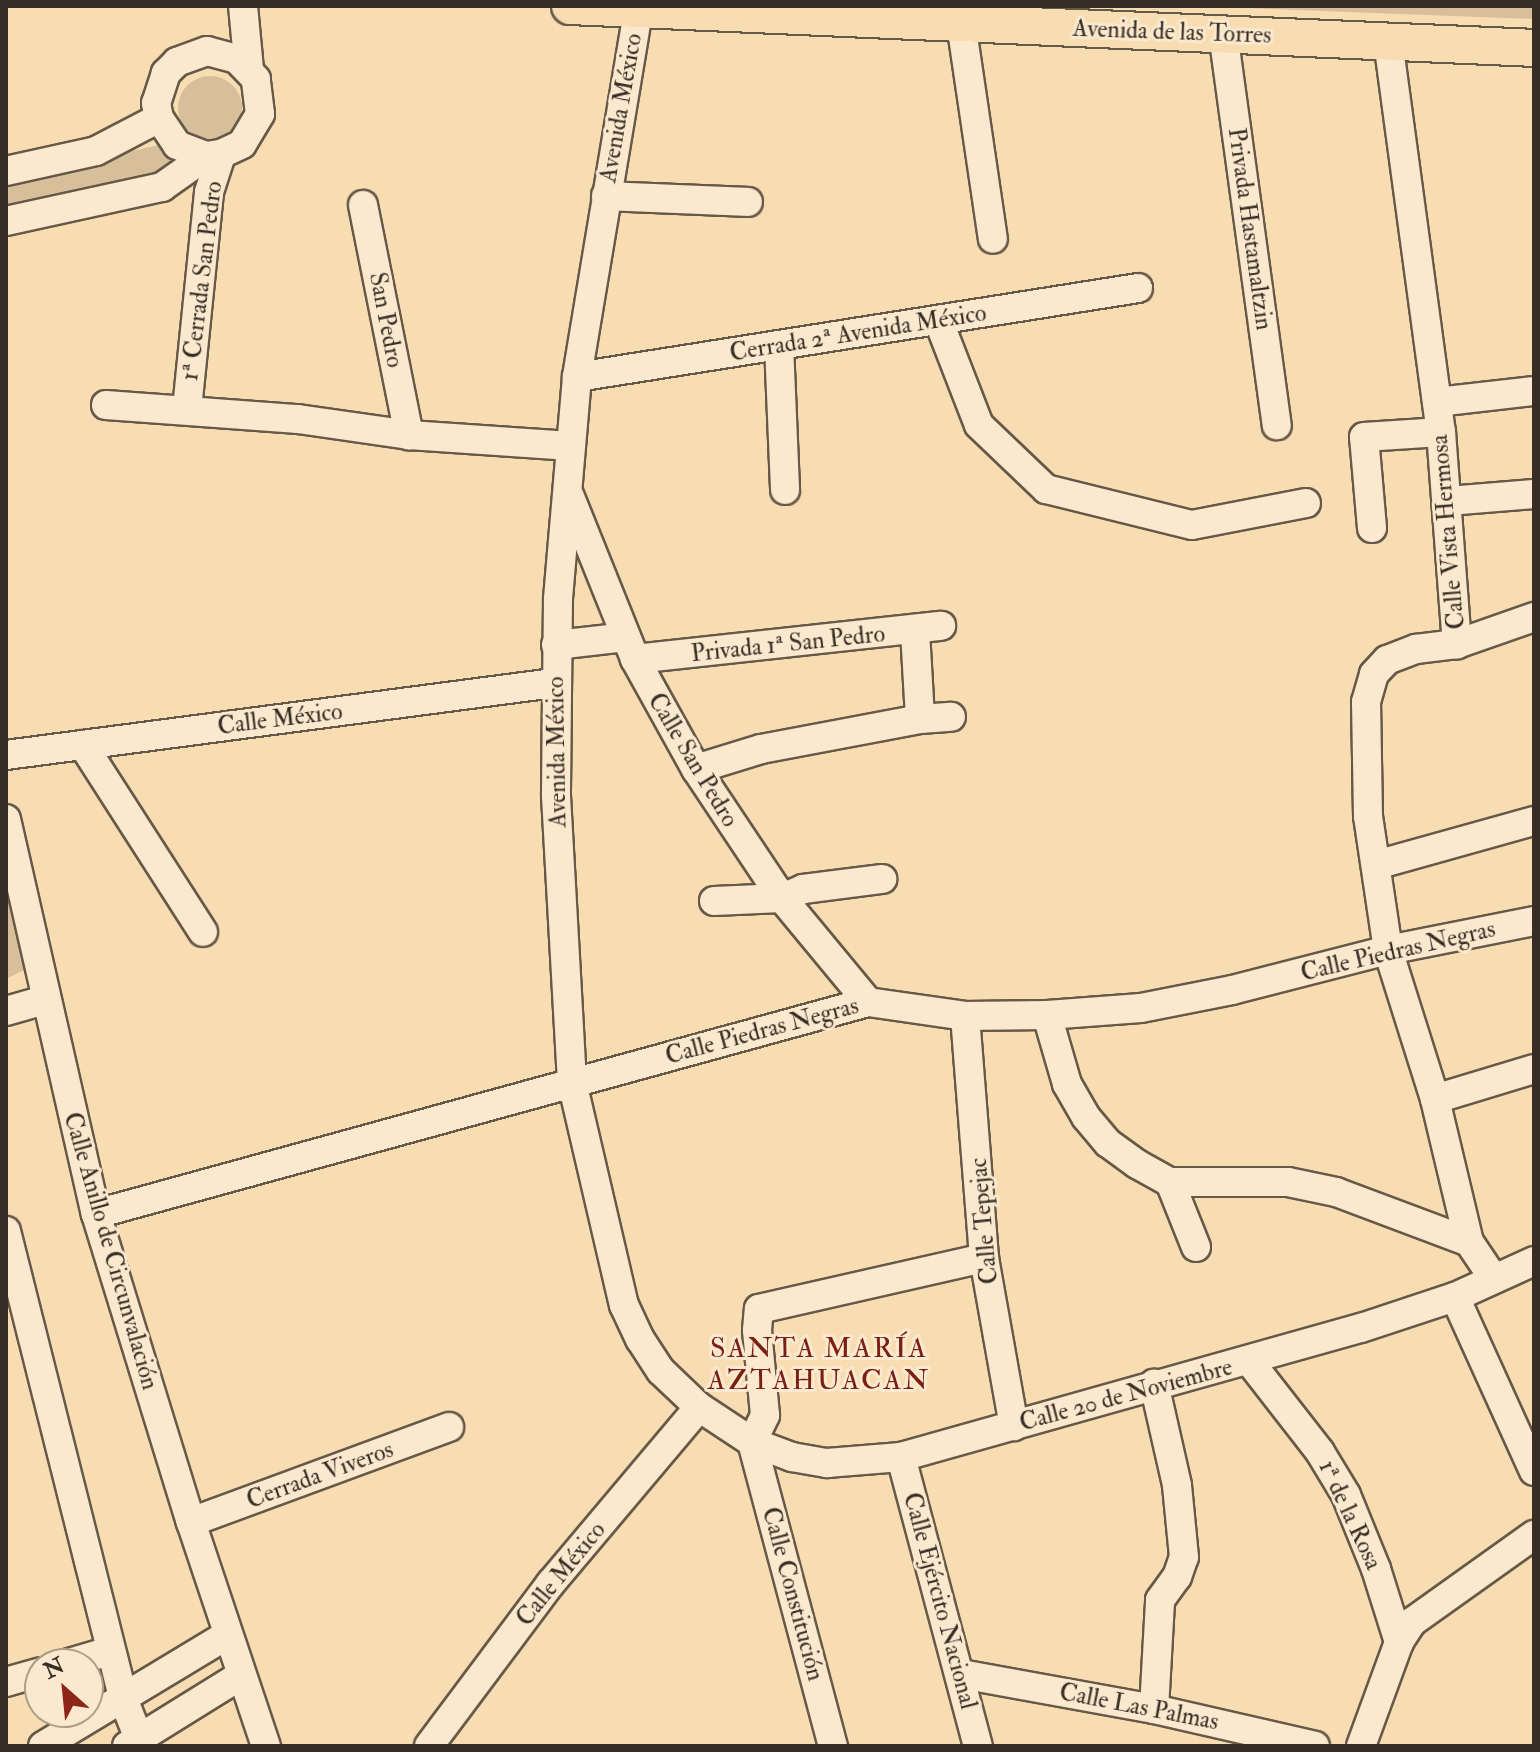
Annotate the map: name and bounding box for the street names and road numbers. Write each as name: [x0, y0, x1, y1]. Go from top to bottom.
street label: Avenida de las Torres: [1072, 14, 1272, 50]
street label: Avenida México: [594, 31, 648, 185]
street label: Privada Hastamaltzin: [1222, 126, 1278, 332]
street label: 1ª Cerrada San Pedro: [175, 180, 229, 382]
street label: San Pedro: [363, 270, 409, 370]
street label: Cerrada 2ª Avenida México: [728, 298, 988, 368]
street label: Calle Vista Hermosa: [1425, 433, 1471, 631]
street label: Privada 1ª San Pedro: [690, 620, 886, 668]
street label: Avenida México: [541, 676, 573, 828]
street label: Calle San Pedro: [642, 688, 744, 832]
street label: Calle México: [216, 697, 344, 741]
street label: Calle Piedras Negras: [1298, 915, 1498, 987]
street label: Calle Piedras Negras: [662, 991, 862, 1071]
street label: Calle Anillo de Circunvalación: [58, 1109, 164, 1393]
street label: Calle Tepejac: [964, 1157, 1004, 1285]
street label: Calle 20 de Noviembre: [1016, 1353, 1236, 1437]
street label: Cerrada Viveros: [243, 1435, 397, 1515]
street label: 1ª de la Rosa: [1312, 1456, 1388, 1574]
street label: Calle Ejército Nacional: [897, 1489, 983, 1713]
street label: Calle Constitución: [756, 1504, 830, 1684]
street label: Calle México: [510, 1516, 612, 1632]
street label: Calle Las Palmas: [1057, 1677, 1221, 1737]

